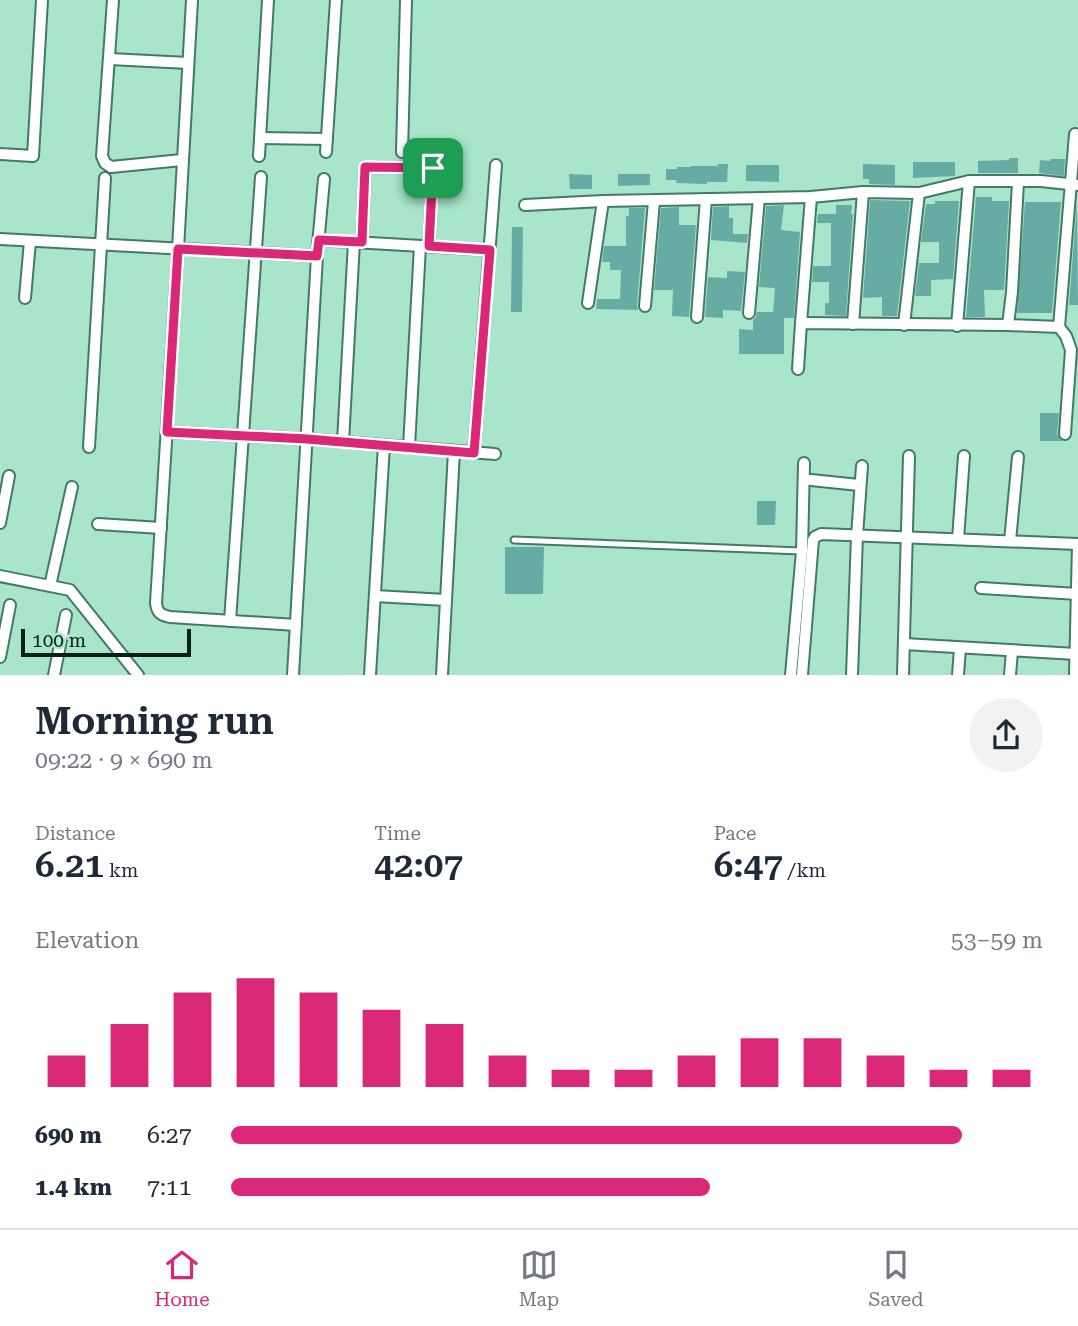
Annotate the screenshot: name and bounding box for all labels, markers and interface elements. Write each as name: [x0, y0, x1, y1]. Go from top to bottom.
pin: [403, 138, 463, 198]
icon: arrive: [414, 149, 452, 187]
scale bar: [21, 626, 191, 658]
text: 100 m: [32, 629, 86, 652]
button: share: [969, 698, 1043, 772]
text: Morning run: [35, 699, 274, 743]
text: 09:22 · 9 × 690 m: [35, 747, 213, 774]
text: Distance: [35, 822, 115, 845]
text: Time: [374, 822, 421, 845]
text: Pace: [714, 822, 757, 845]
text: 6.21: [35, 845, 104, 886]
text: 42:07: [374, 845, 463, 886]
text: 6:47: [714, 845, 783, 886]
text: km: [104, 859, 138, 882]
text: /km: [783, 859, 826, 882]
text: Elevation: [35, 927, 139, 954]
text: 53–59 m: [951, 927, 1043, 954]
text: 690 m: [35, 1122, 102, 1149]
text: 6:27: [147, 1122, 192, 1149]
text: 1.4 km: [35, 1174, 112, 1201]
text: 7:11: [147, 1174, 192, 1201]
tab: Home: [155, 1246, 210, 1311]
tab: Map: [519, 1246, 559, 1311]
tab: Saved: [868, 1246, 923, 1311]

